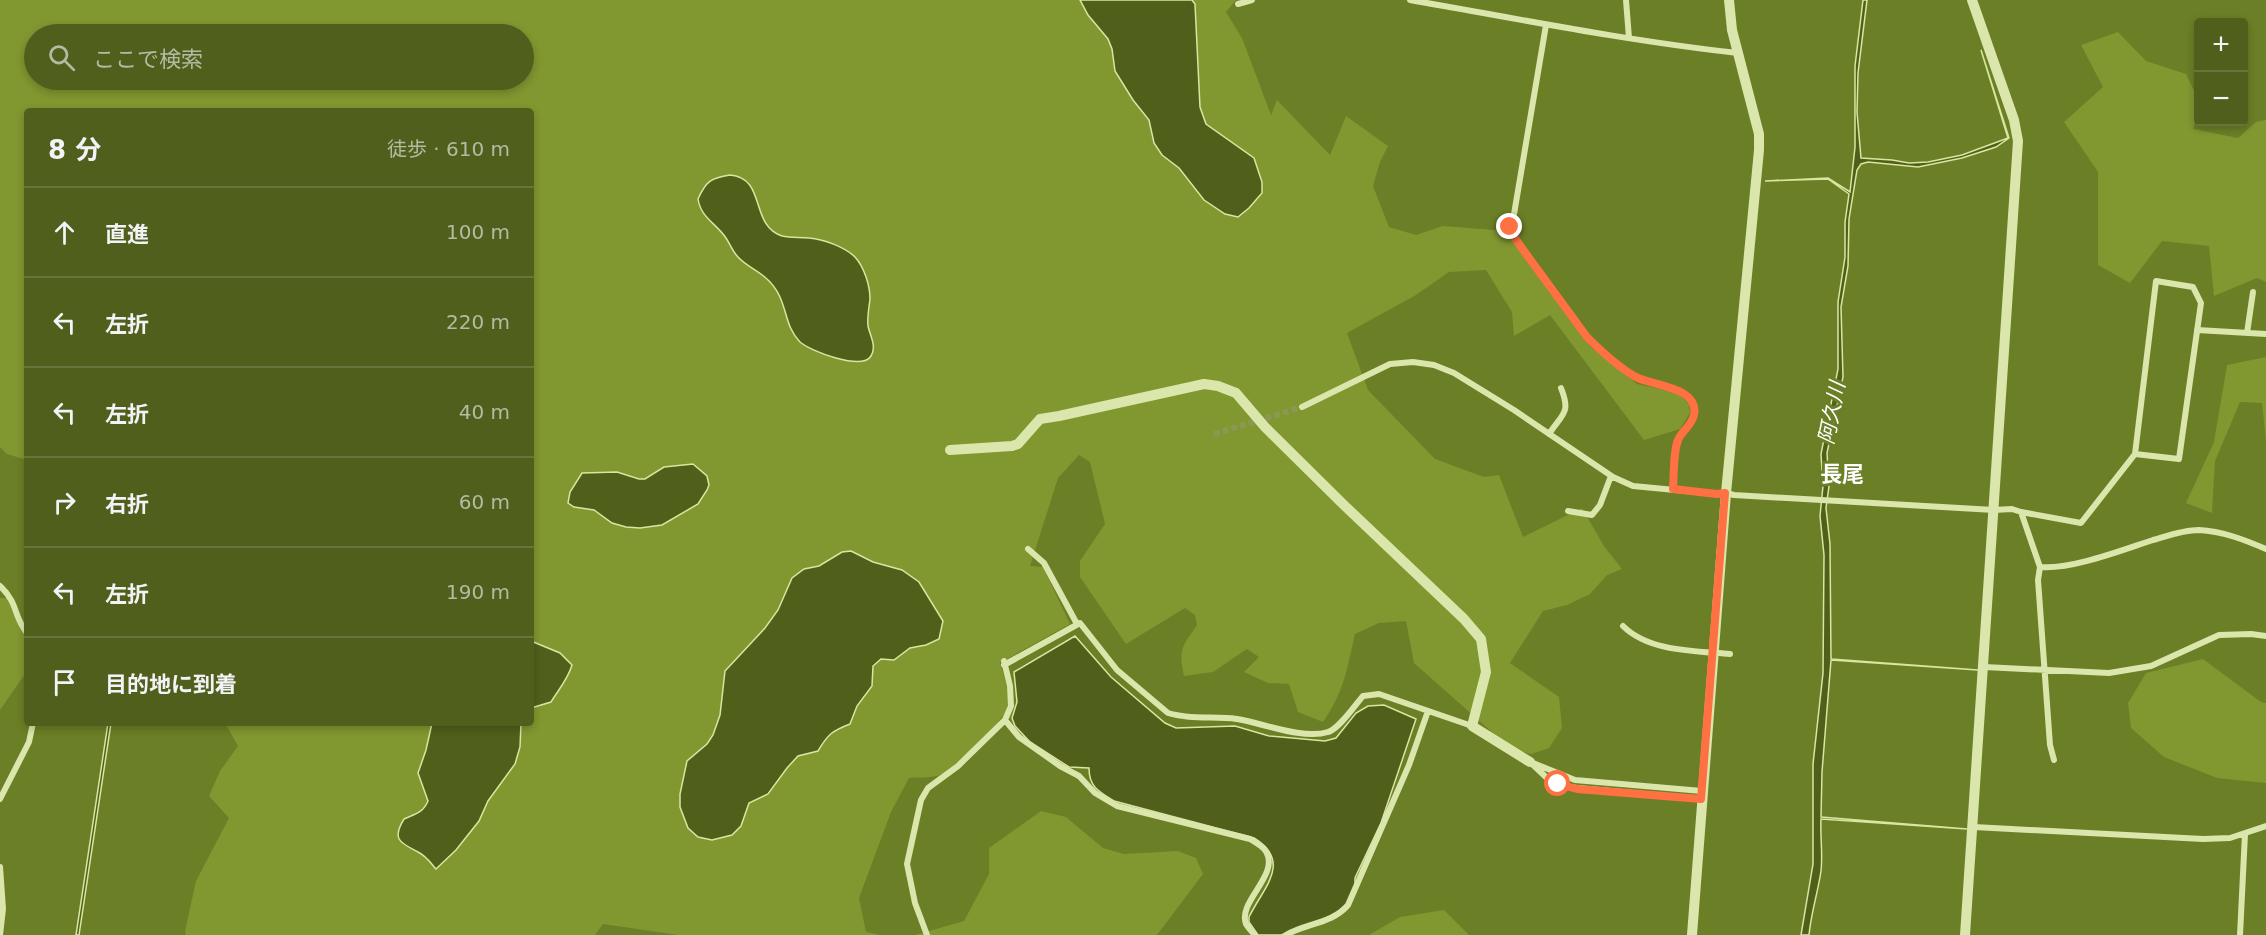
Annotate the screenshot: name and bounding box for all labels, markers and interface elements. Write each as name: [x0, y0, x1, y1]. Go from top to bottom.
map controls: [2194, 18, 2248, 126]
button: +: [2194, 18, 2248, 72]
search box: [24, 24, 534, 90]
icon: search: [45, 41, 78, 74]
text: ここで検索: [93, 47, 203, 72]
button: −: [2194, 72, 2248, 126]
text: 8 分: [48, 135, 101, 165]
text: 徒歩 · 610 m: [387, 137, 510, 161]
route end: [1496, 213, 1522, 239]
icon: ahead: [48, 216, 81, 249]
text: 100 m: [446, 220, 510, 244]
text: 直進: [105, 222, 149, 247]
icon: left: [48, 306, 81, 339]
text: 220 m: [446, 310, 510, 334]
text: 左折: [105, 312, 149, 337]
water label: 阿久川: [1814, 378, 1850, 446]
icon: left: [48, 396, 81, 429]
text: 40 m: [459, 400, 510, 424]
text: 左折: [105, 402, 149, 427]
district label: 長尾: [1820, 462, 1864, 487]
icon: right: [48, 486, 81, 519]
text: 60 m: [459, 490, 510, 514]
text: 右折: [105, 492, 149, 517]
icon: left: [48, 576, 81, 609]
text: 190 m: [446, 580, 510, 604]
text: 左折: [105, 582, 149, 607]
icon: arrive: [48, 666, 81, 699]
text: 目的地に到着: [105, 672, 237, 697]
route start: [1544, 770, 1570, 796]

